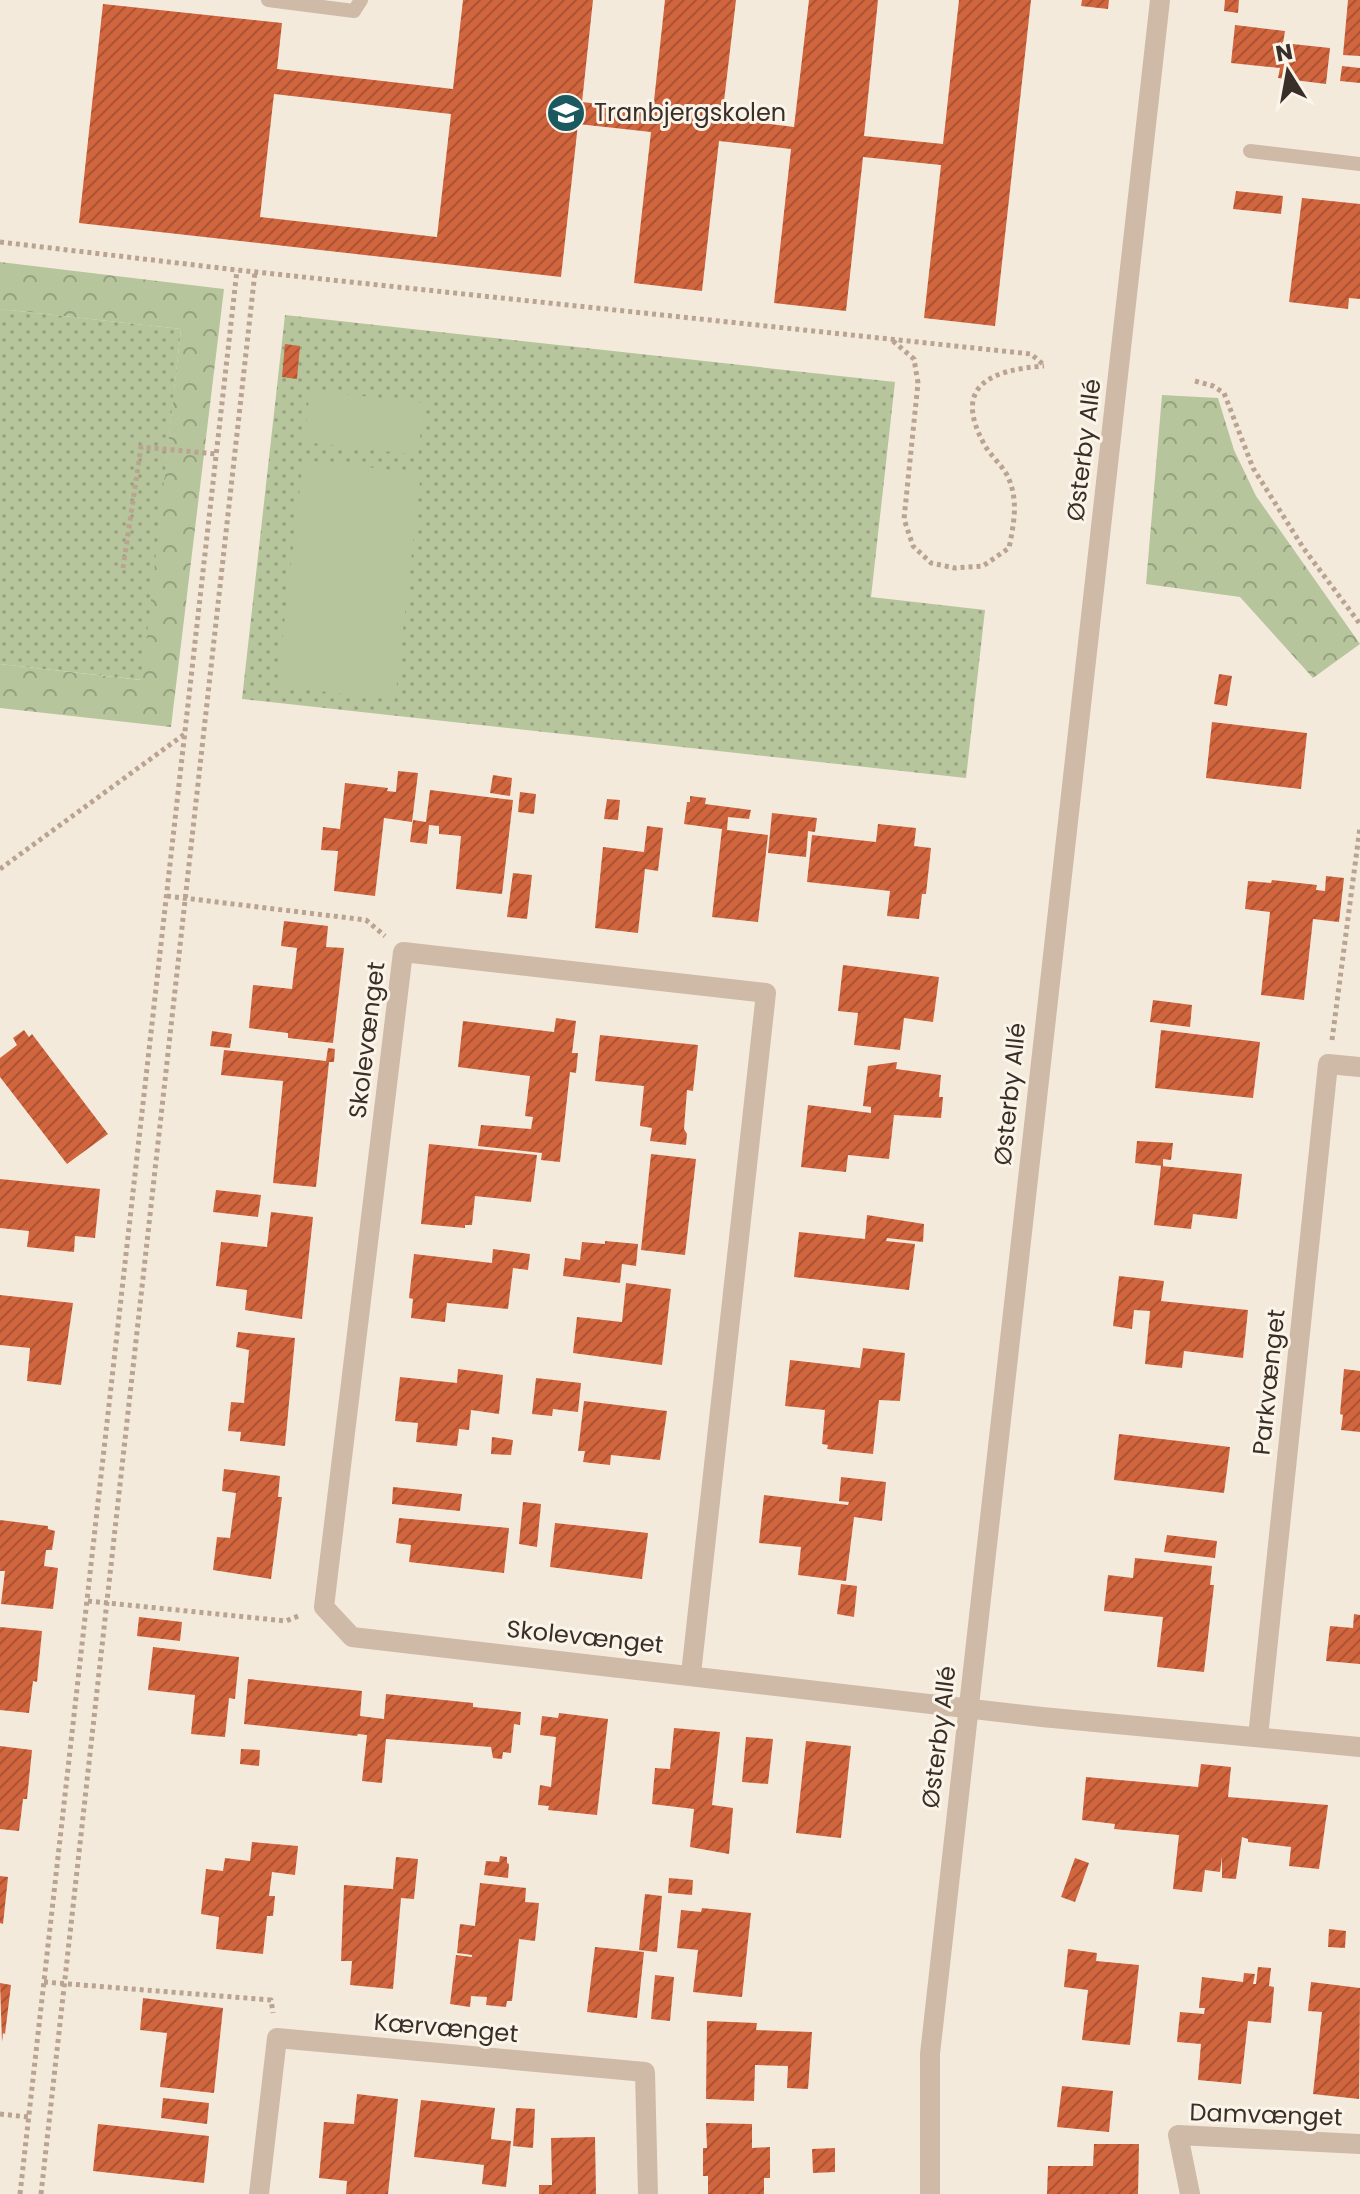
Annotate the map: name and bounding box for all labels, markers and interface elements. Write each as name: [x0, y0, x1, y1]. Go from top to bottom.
north arrow: [1248, 32, 1328, 112]
text: N: [1273, 36, 1295, 70]
school or university icon: Tranbjergskolen: [545, 92, 587, 134]
place label: Tranbjergskolen: [594, 96, 786, 129]
street label: Østerby Allé: [1058, 377, 1109, 523]
street label: Skolevænget: [341, 960, 392, 1120]
street label: Østerby Allé: [986, 1021, 1033, 1167]
street label: Parkvænget: [1244, 1307, 1293, 1456]
street label: Skolevænget: [505, 1612, 665, 1661]
street label: Østerby Allé: [913, 1664, 964, 1810]
street label: Kærvænget: [373, 2005, 520, 2050]
street label: Damvænget: [1189, 2095, 1343, 2134]

